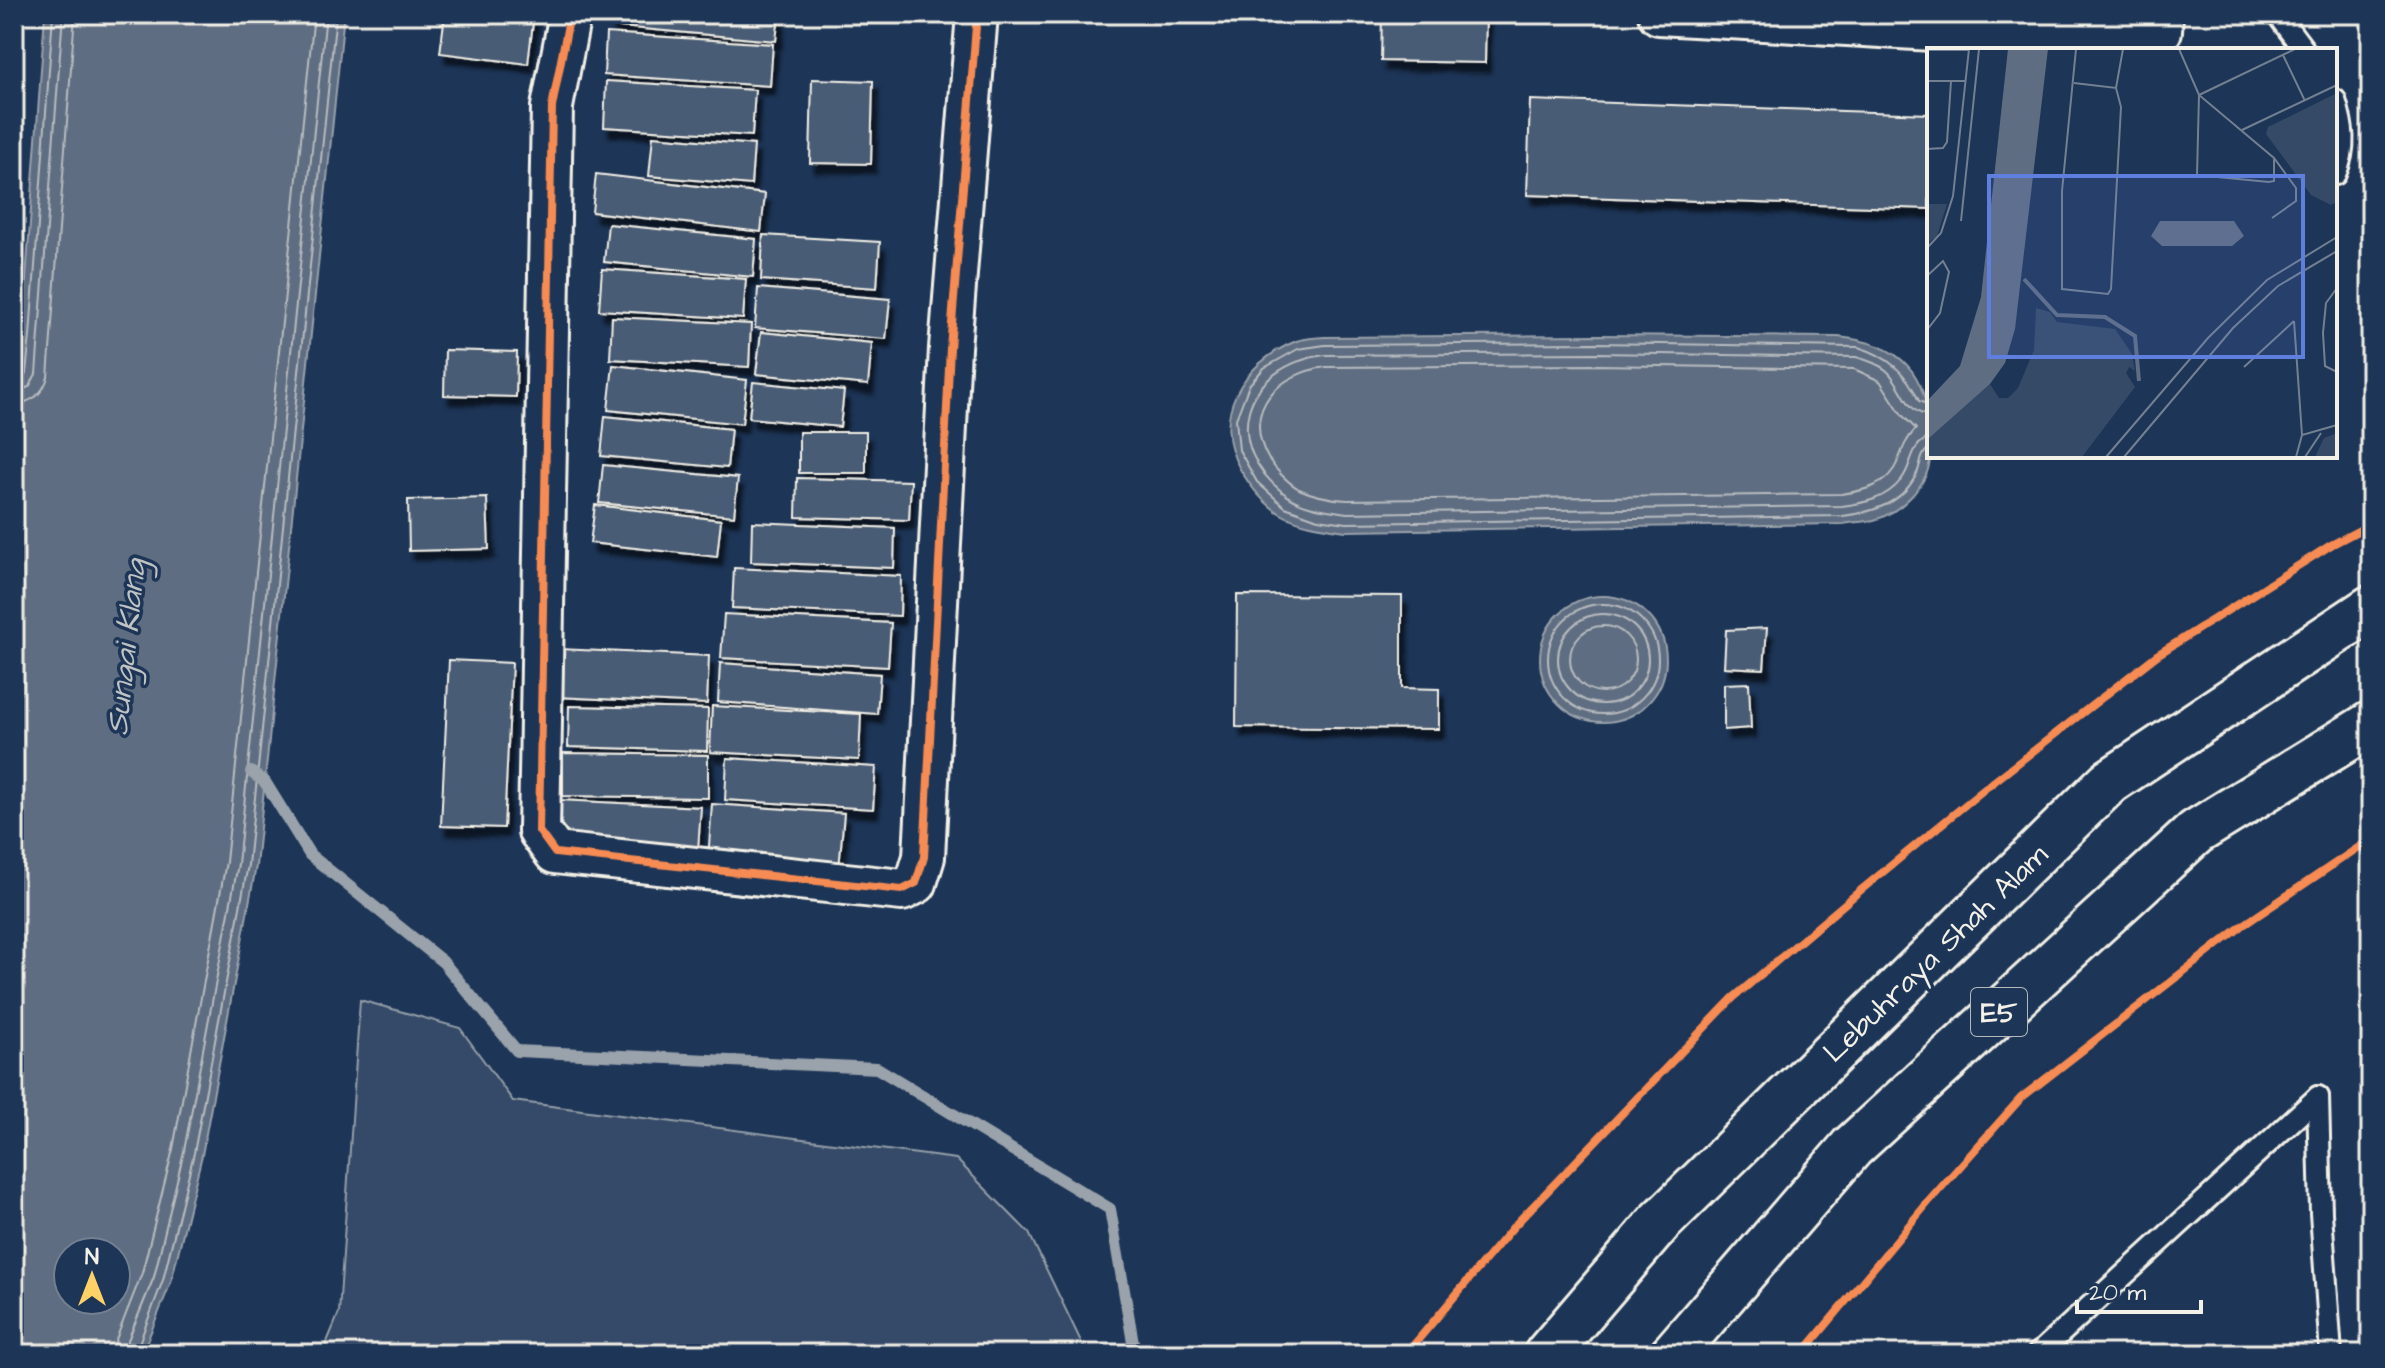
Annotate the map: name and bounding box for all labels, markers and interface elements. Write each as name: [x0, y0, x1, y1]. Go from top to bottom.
inset map: [1927, 48, 2337, 458]
water label: Sungai Klang: [95, 555, 159, 737]
street label: Lebuhraya Shah Alam: [1814, 835, 2059, 1073]
road number: E5: [1971, 988, 2027, 1036]
north arrow: [52, 1236, 132, 1316]
text: N: [85, 1242, 99, 1273]
scale bar: [2077, 1264, 2201, 1314]
text: 20 m: [2089, 1276, 2146, 1310]

